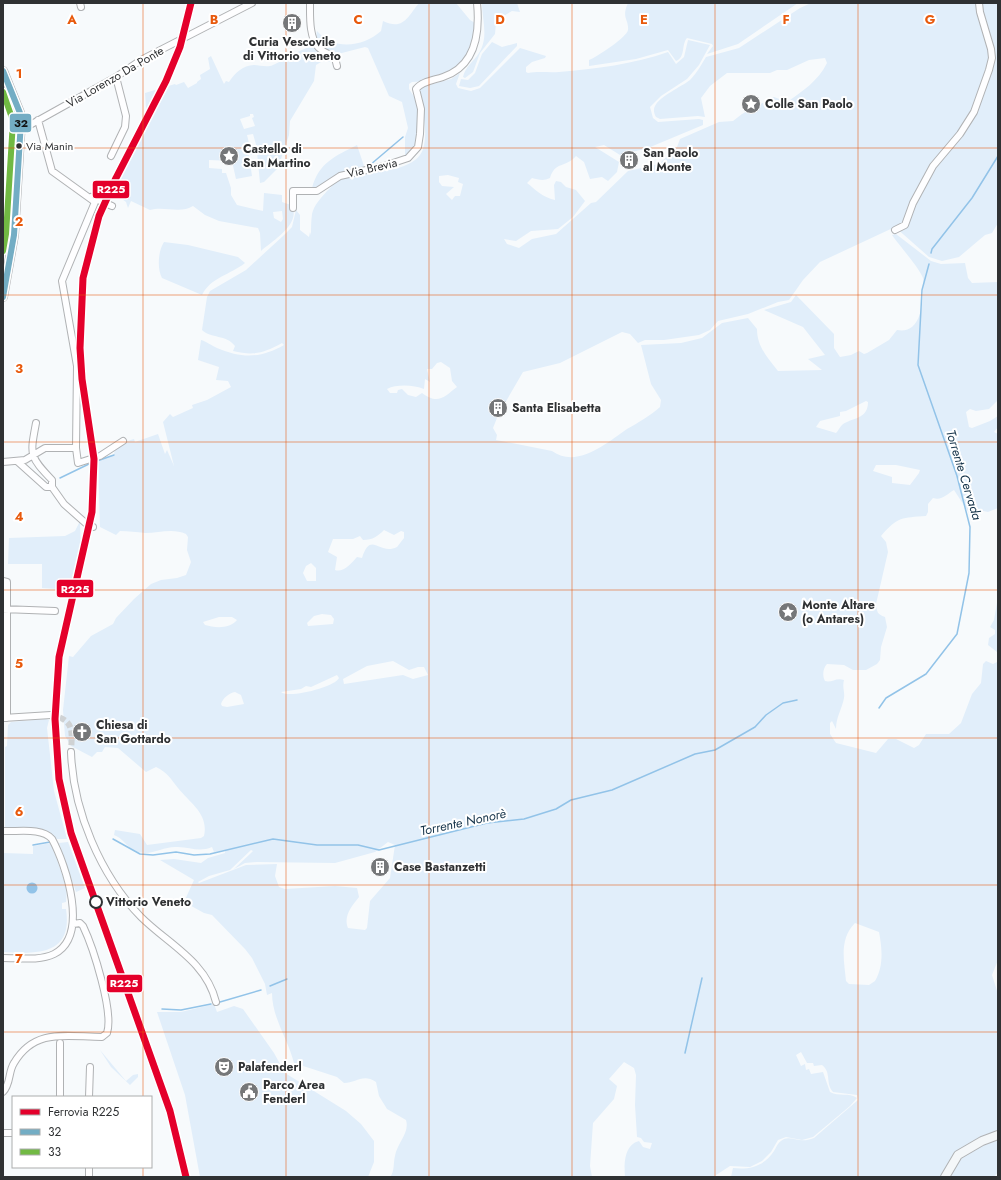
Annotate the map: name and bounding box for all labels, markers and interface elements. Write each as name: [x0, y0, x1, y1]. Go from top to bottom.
text: A: [66, 10, 77, 29]
text: B: [210, 10, 219, 29]
text: C: [353, 10, 363, 29]
text: D: [495, 10, 505, 29]
text: E: [640, 10, 648, 29]
text: F: [782, 10, 790, 29]
text: G: [925, 10, 936, 29]
building icon: Curia Vescovile di Vittorio veneto: [281, 12, 303, 34]
place label: Curia Vescovile di Vittorio veneto: [243, 33, 341, 65]
street label: Via Lorenzo Da Ponte: [63, 42, 167, 112]
text: 1: [16, 64, 22, 83]
place icon: Colle San Paolo: [740, 93, 762, 115]
place label: Colle San Paolo: [765, 95, 853, 113]
line badge: 32: [9, 113, 32, 133]
text: 32: [14, 115, 28, 131]
place label: Via Manin: [26, 138, 73, 154]
place label: Castello di San Martino: [243, 140, 311, 172]
marker: Via Manin: [14, 141, 24, 151]
place label: San Paolo al Monte: [643, 144, 698, 176]
place icon: Castello di San Martino: [218, 145, 240, 167]
building icon: San Paolo al Monte: [618, 149, 640, 171]
street label: Via Brevia: [345, 153, 399, 183]
line badge: R225: [92, 180, 130, 199]
text: R225: [97, 181, 125, 197]
text: 2: [15, 212, 23, 231]
text: 3: [15, 359, 23, 378]
building icon: Santa Elisabetta: [487, 397, 509, 419]
place label: Santa Elisabetta: [512, 399, 601, 417]
water label: Torrente Cervada: [941, 428, 987, 522]
text: 4: [14, 507, 24, 526]
line badge: R225: [56, 579, 94, 598]
text: R225: [61, 581, 89, 597]
place label: Monte Altare (o Antares): [802, 596, 875, 628]
place icon: Monte Altare (o Antares): [777, 601, 799, 623]
text: 5: [15, 654, 23, 673]
place label: Chiesa di San Gottardo: [96, 716, 171, 748]
church icon: Chiesa di San Gottardo: [71, 721, 93, 743]
text: 6: [15, 802, 24, 821]
water label: Torrente Nonorè: [418, 804, 508, 840]
building icon: Case Bastanzetti: [369, 856, 391, 878]
place label: Case Bastanzetti: [394, 858, 486, 876]
place label: Vittorio Veneto: [105, 893, 191, 911]
marker: Vittorio Veneto: [89, 895, 103, 909]
text: 7: [15, 949, 23, 968]
line badge: R225: [106, 974, 143, 993]
text: R225: [110, 975, 138, 991]
theatre icon: Palafenderl: [213, 1056, 235, 1078]
place label: Palafenderl: [238, 1058, 302, 1076]
place label: Parco Area Fenderl: [263, 1076, 325, 1108]
public building icon: Parco Area Fenderl: [238, 1081, 260, 1103]
legend: [12, 1096, 152, 1168]
text: Ferrovia R225: [48, 1103, 119, 1121]
text: 32: [48, 1123, 62, 1141]
text: 33: [48, 1143, 62, 1161]

